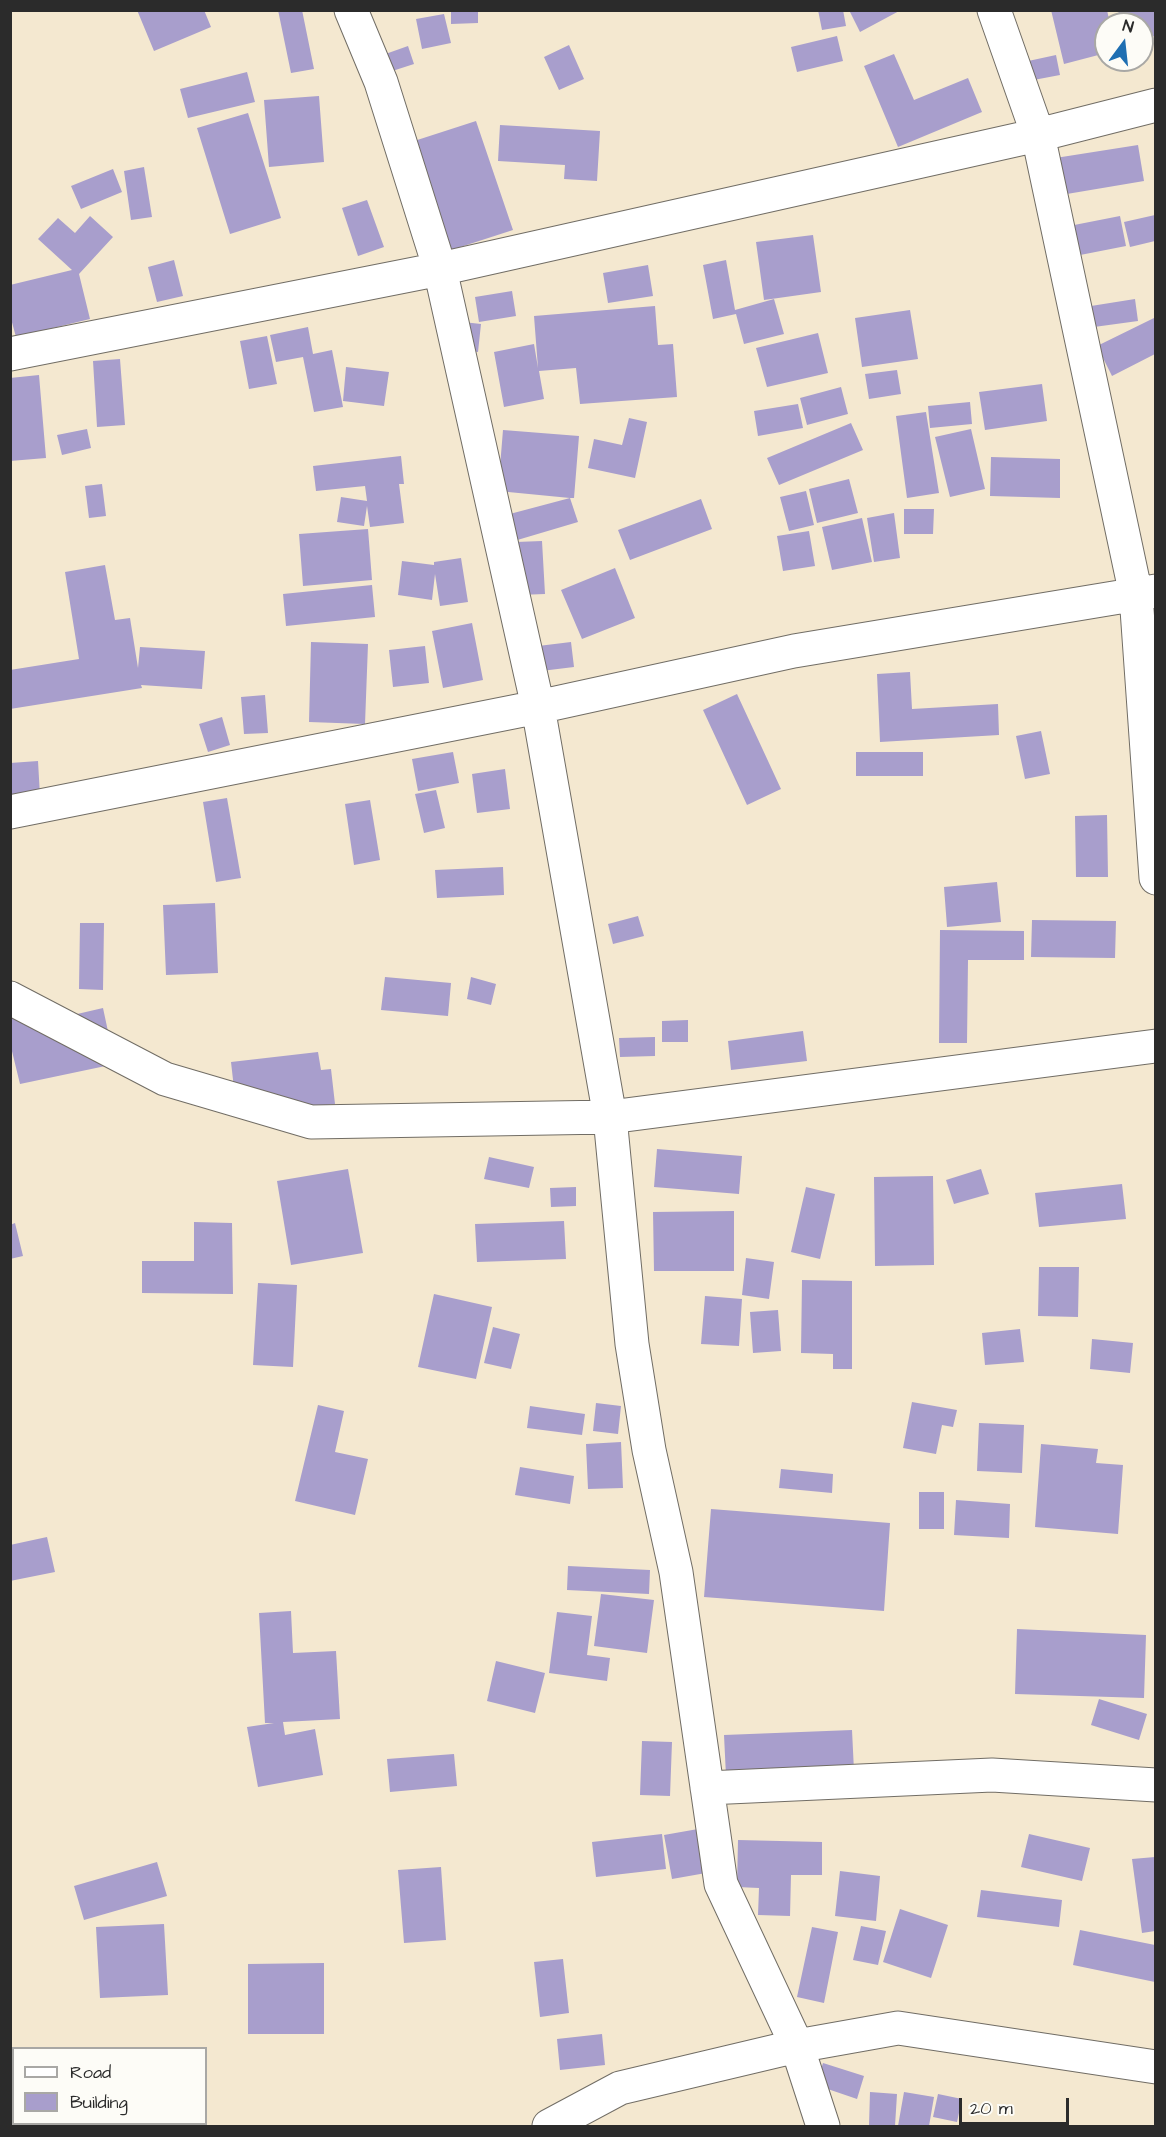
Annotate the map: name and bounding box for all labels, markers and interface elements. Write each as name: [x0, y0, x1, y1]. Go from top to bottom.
north arrow: [1094, 12, 1154, 72]
text: N: [1120, 15, 1136, 38]
legend: [12, 2047, 207, 2125]
text: Road: [70, 2060, 111, 2085]
scale bar: [962, 2086, 1072, 2124]
text: Building: [70, 2090, 128, 2115]
text: 20 m: [970, 2096, 1013, 2121]

